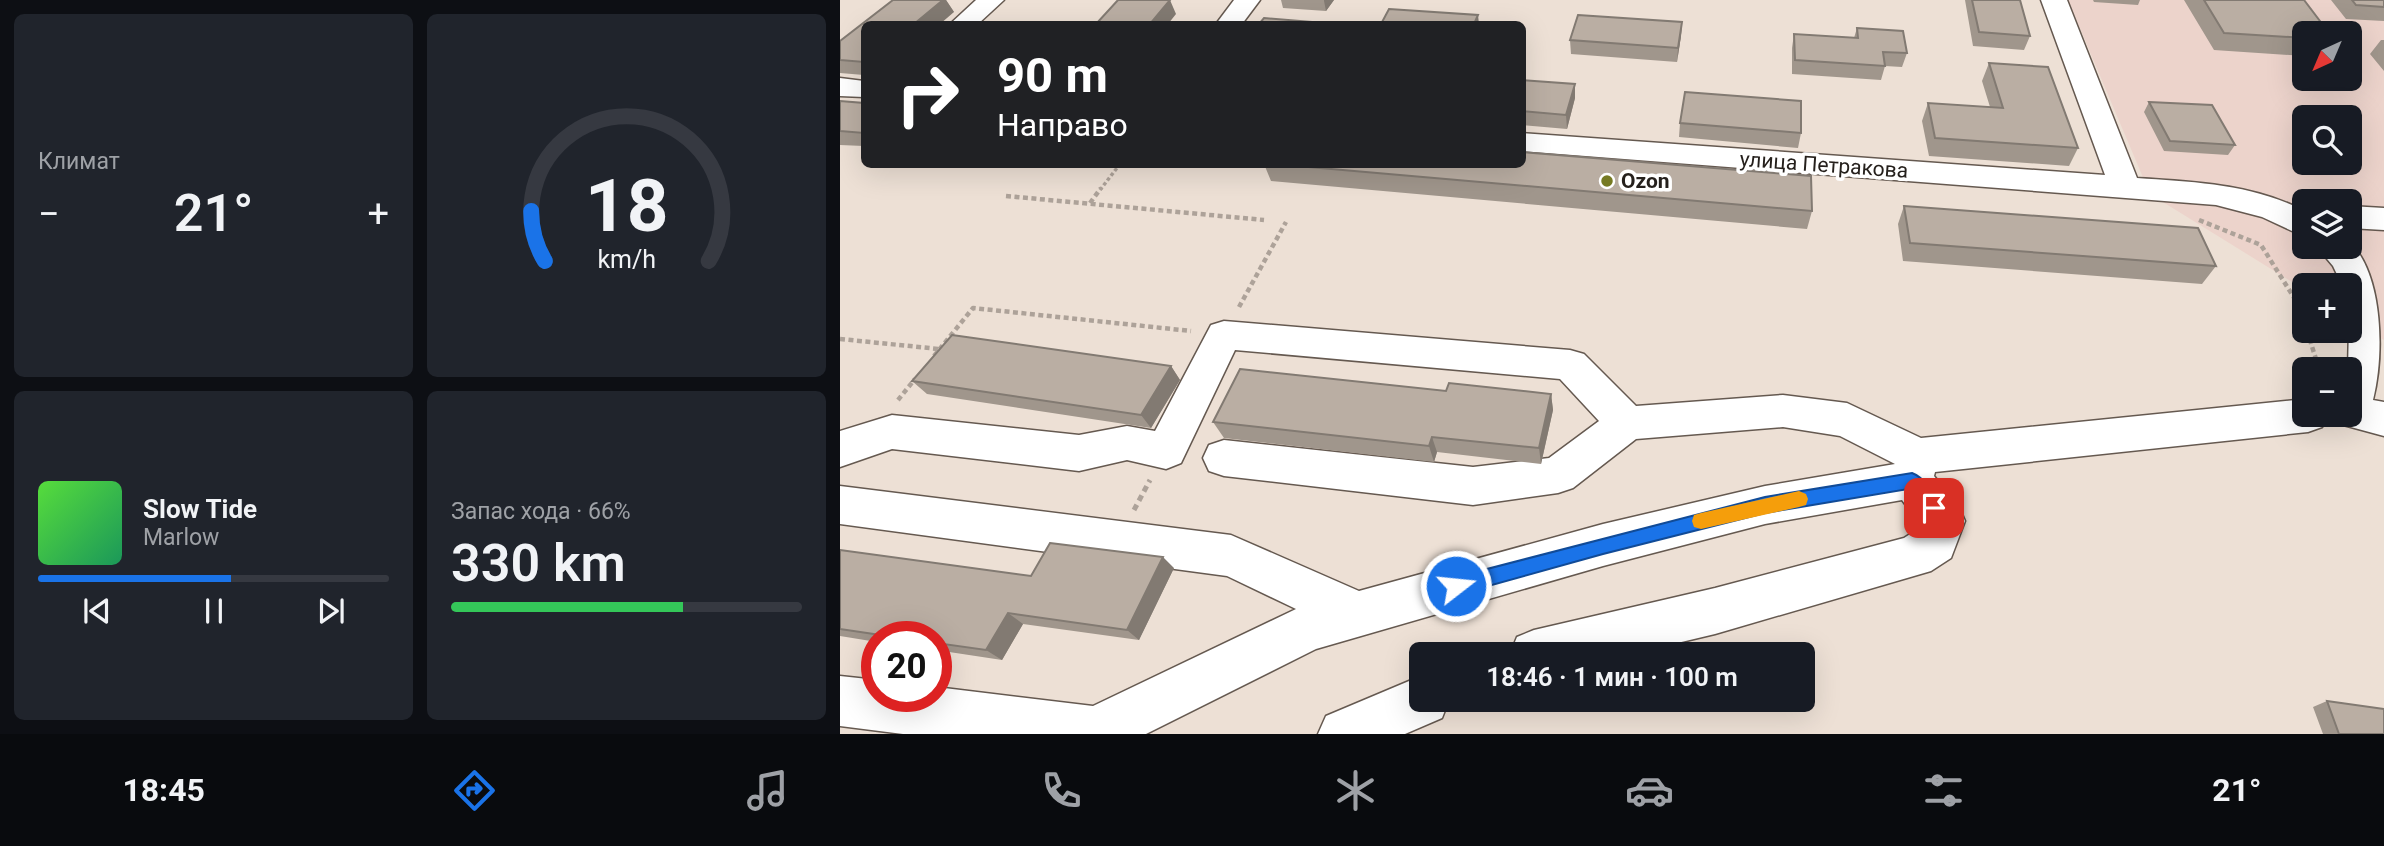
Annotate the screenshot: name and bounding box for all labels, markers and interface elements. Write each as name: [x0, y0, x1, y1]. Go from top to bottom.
north arrow: [2292, 21, 2362, 91]
map controls: [2292, 21, 2362, 427]
text: 90 m: [997, 47, 1108, 104]
icon: right: [882, 49, 973, 140]
button: search: [2292, 105, 2362, 175]
text: Направо: [997, 106, 1128, 144]
street label: улица Петракова: [1739, 147, 1909, 183]
text: Климат: [38, 148, 120, 175]
text: 18: [585, 164, 668, 250]
place label: Ozon: [1621, 169, 1670, 193]
marker: Ozon: [1599, 173, 1615, 189]
text: 21°: [174, 183, 253, 244]
button: layers: [2292, 189, 2362, 259]
text: −: [38, 192, 60, 236]
text: +: [367, 192, 389, 236]
text: km/h: [597, 245, 656, 274]
button: +: [2292, 273, 2362, 343]
button: −: [2292, 357, 2362, 427]
pin: [1904, 478, 1964, 538]
icon: arrive: [1915, 489, 1953, 527]
text: Slow Tide: [143, 494, 257, 524]
text: Запас хода · 66%: [451, 498, 631, 525]
text: Marlow: [143, 524, 219, 551]
text: 330 km: [451, 533, 626, 594]
position arrow: [1419, 549, 1493, 623]
icon: previous: [78, 592, 116, 630]
icon: pause: [195, 592, 233, 630]
icon: next: [312, 592, 350, 630]
speed limit sign: 20: [861, 621, 952, 712]
text: 18:46 · 1 мин · 100 m: [1486, 662, 1738, 692]
icon: directions: [450, 766, 499, 815]
icon: music: [743, 766, 792, 815]
icon: phone: [1037, 766, 1086, 815]
icon: climate: [1331, 766, 1380, 815]
icon: car: [1625, 766, 1674, 815]
icon: filters: [1919, 766, 1968, 815]
text: 18:45: [122, 771, 205, 809]
text: 21°: [2212, 771, 2262, 809]

